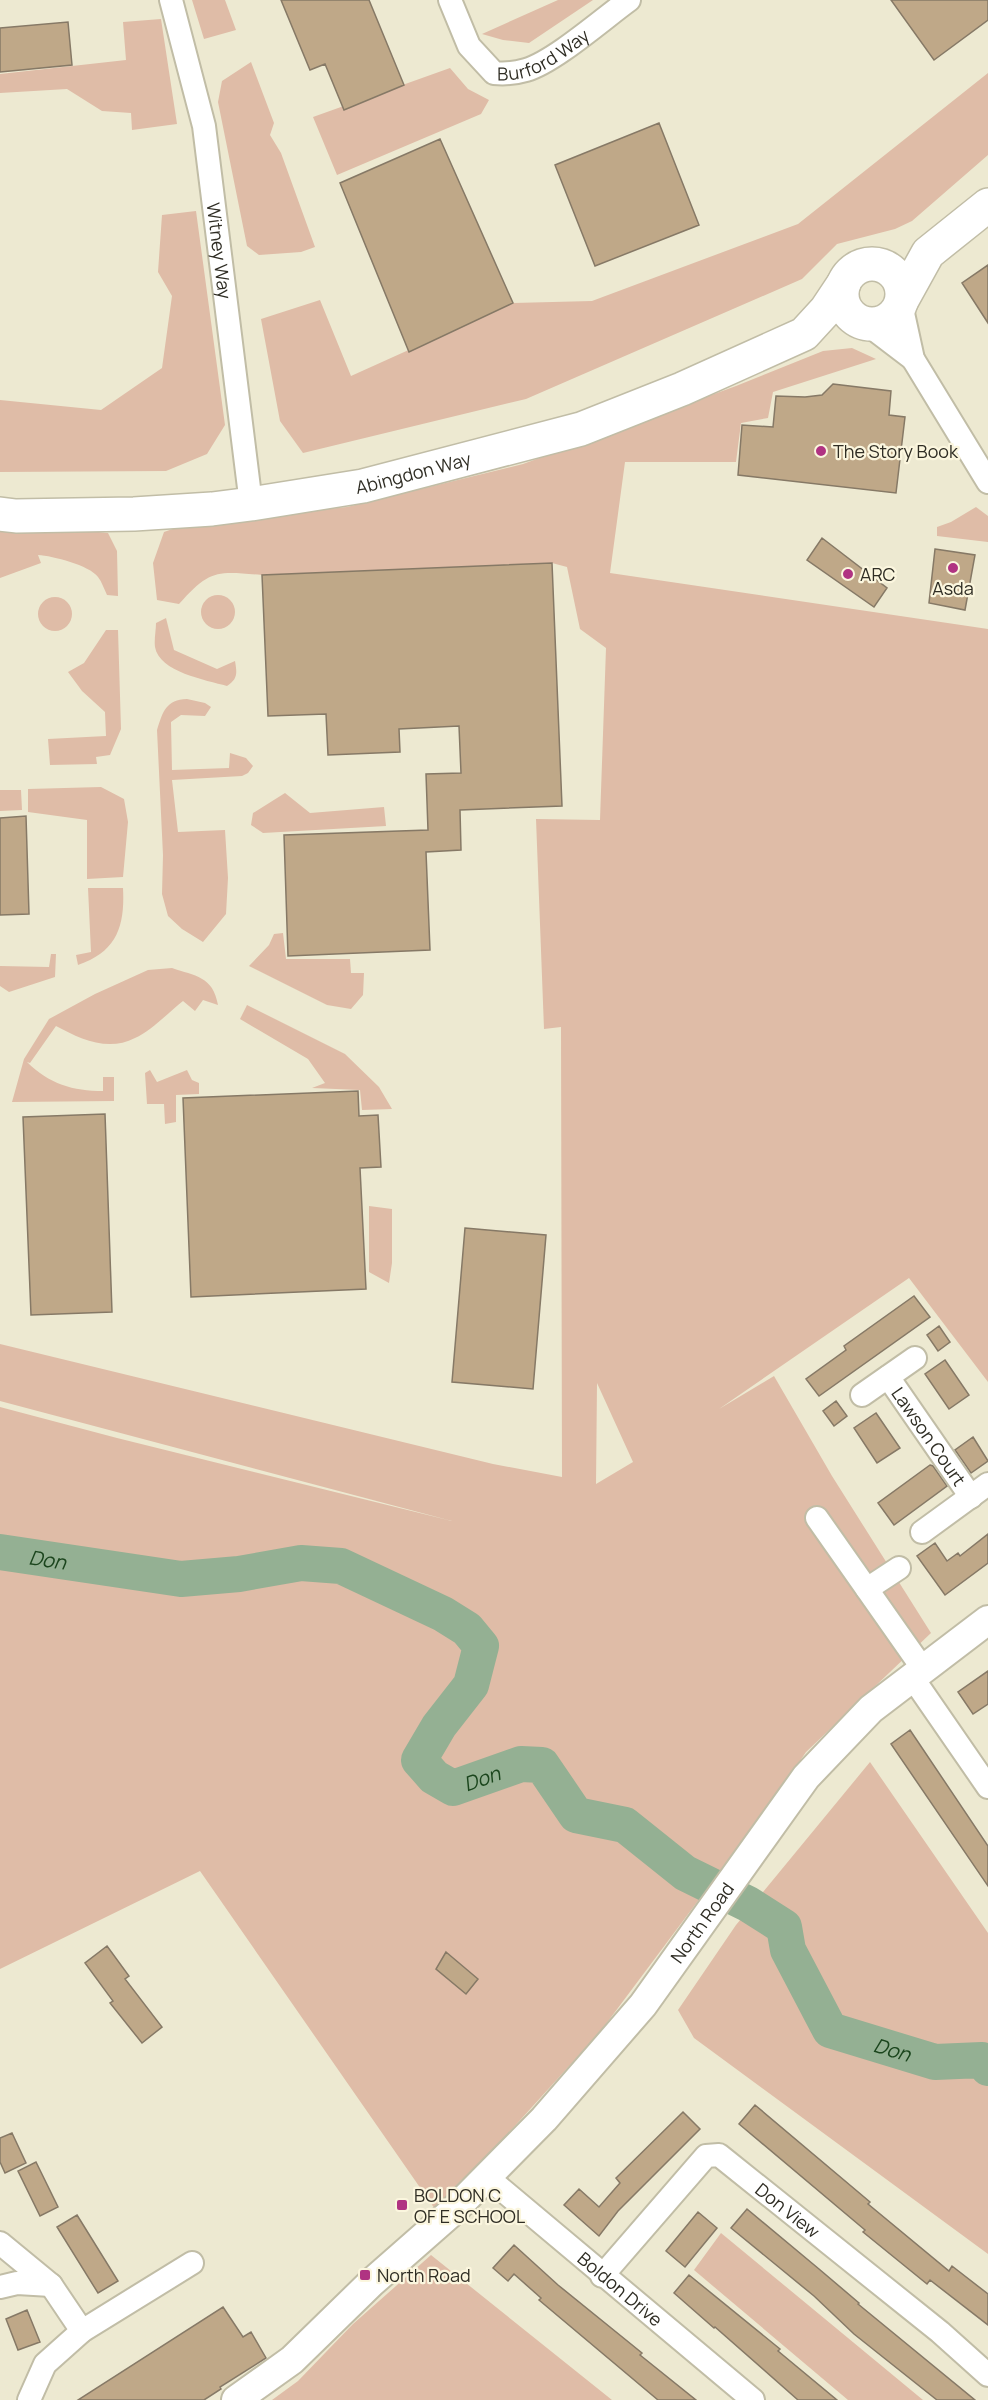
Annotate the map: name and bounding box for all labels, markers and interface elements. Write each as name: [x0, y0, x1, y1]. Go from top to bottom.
street label: Burford Way: [497, 23, 594, 85]
street label: Witney Way: [202, 201, 237, 301]
place label: The Story Book: [833, 439, 959, 463]
marker: The Story Book: [814, 444, 828, 458]
street label: Abingdon Way: [354, 446, 474, 499]
marker: Asda: [946, 561, 960, 575]
place label: ARC: [860, 562, 896, 586]
marker: ARC: [841, 567, 855, 581]
place label: Asda: [932, 576, 974, 600]
street label: Lawson Court: [886, 1382, 971, 1490]
water label: Don: [27, 1543, 69, 1575]
water label: Don: [460, 1759, 505, 1797]
street label: North Road: [665, 1877, 739, 1968]
water label: Don: [871, 2031, 915, 2068]
street label: Don View: [751, 2177, 825, 2243]
place label: BOLDON C OF E SCHOOL: [414, 2183, 525, 2228]
marker: BOLDON C OF E SCHOOL: [395, 2198, 409, 2212]
street label: Boldon Drive: [573, 2246, 668, 2331]
place label: North Road: [377, 2263, 471, 2287]
marker: North Road: [358, 2268, 372, 2282]

